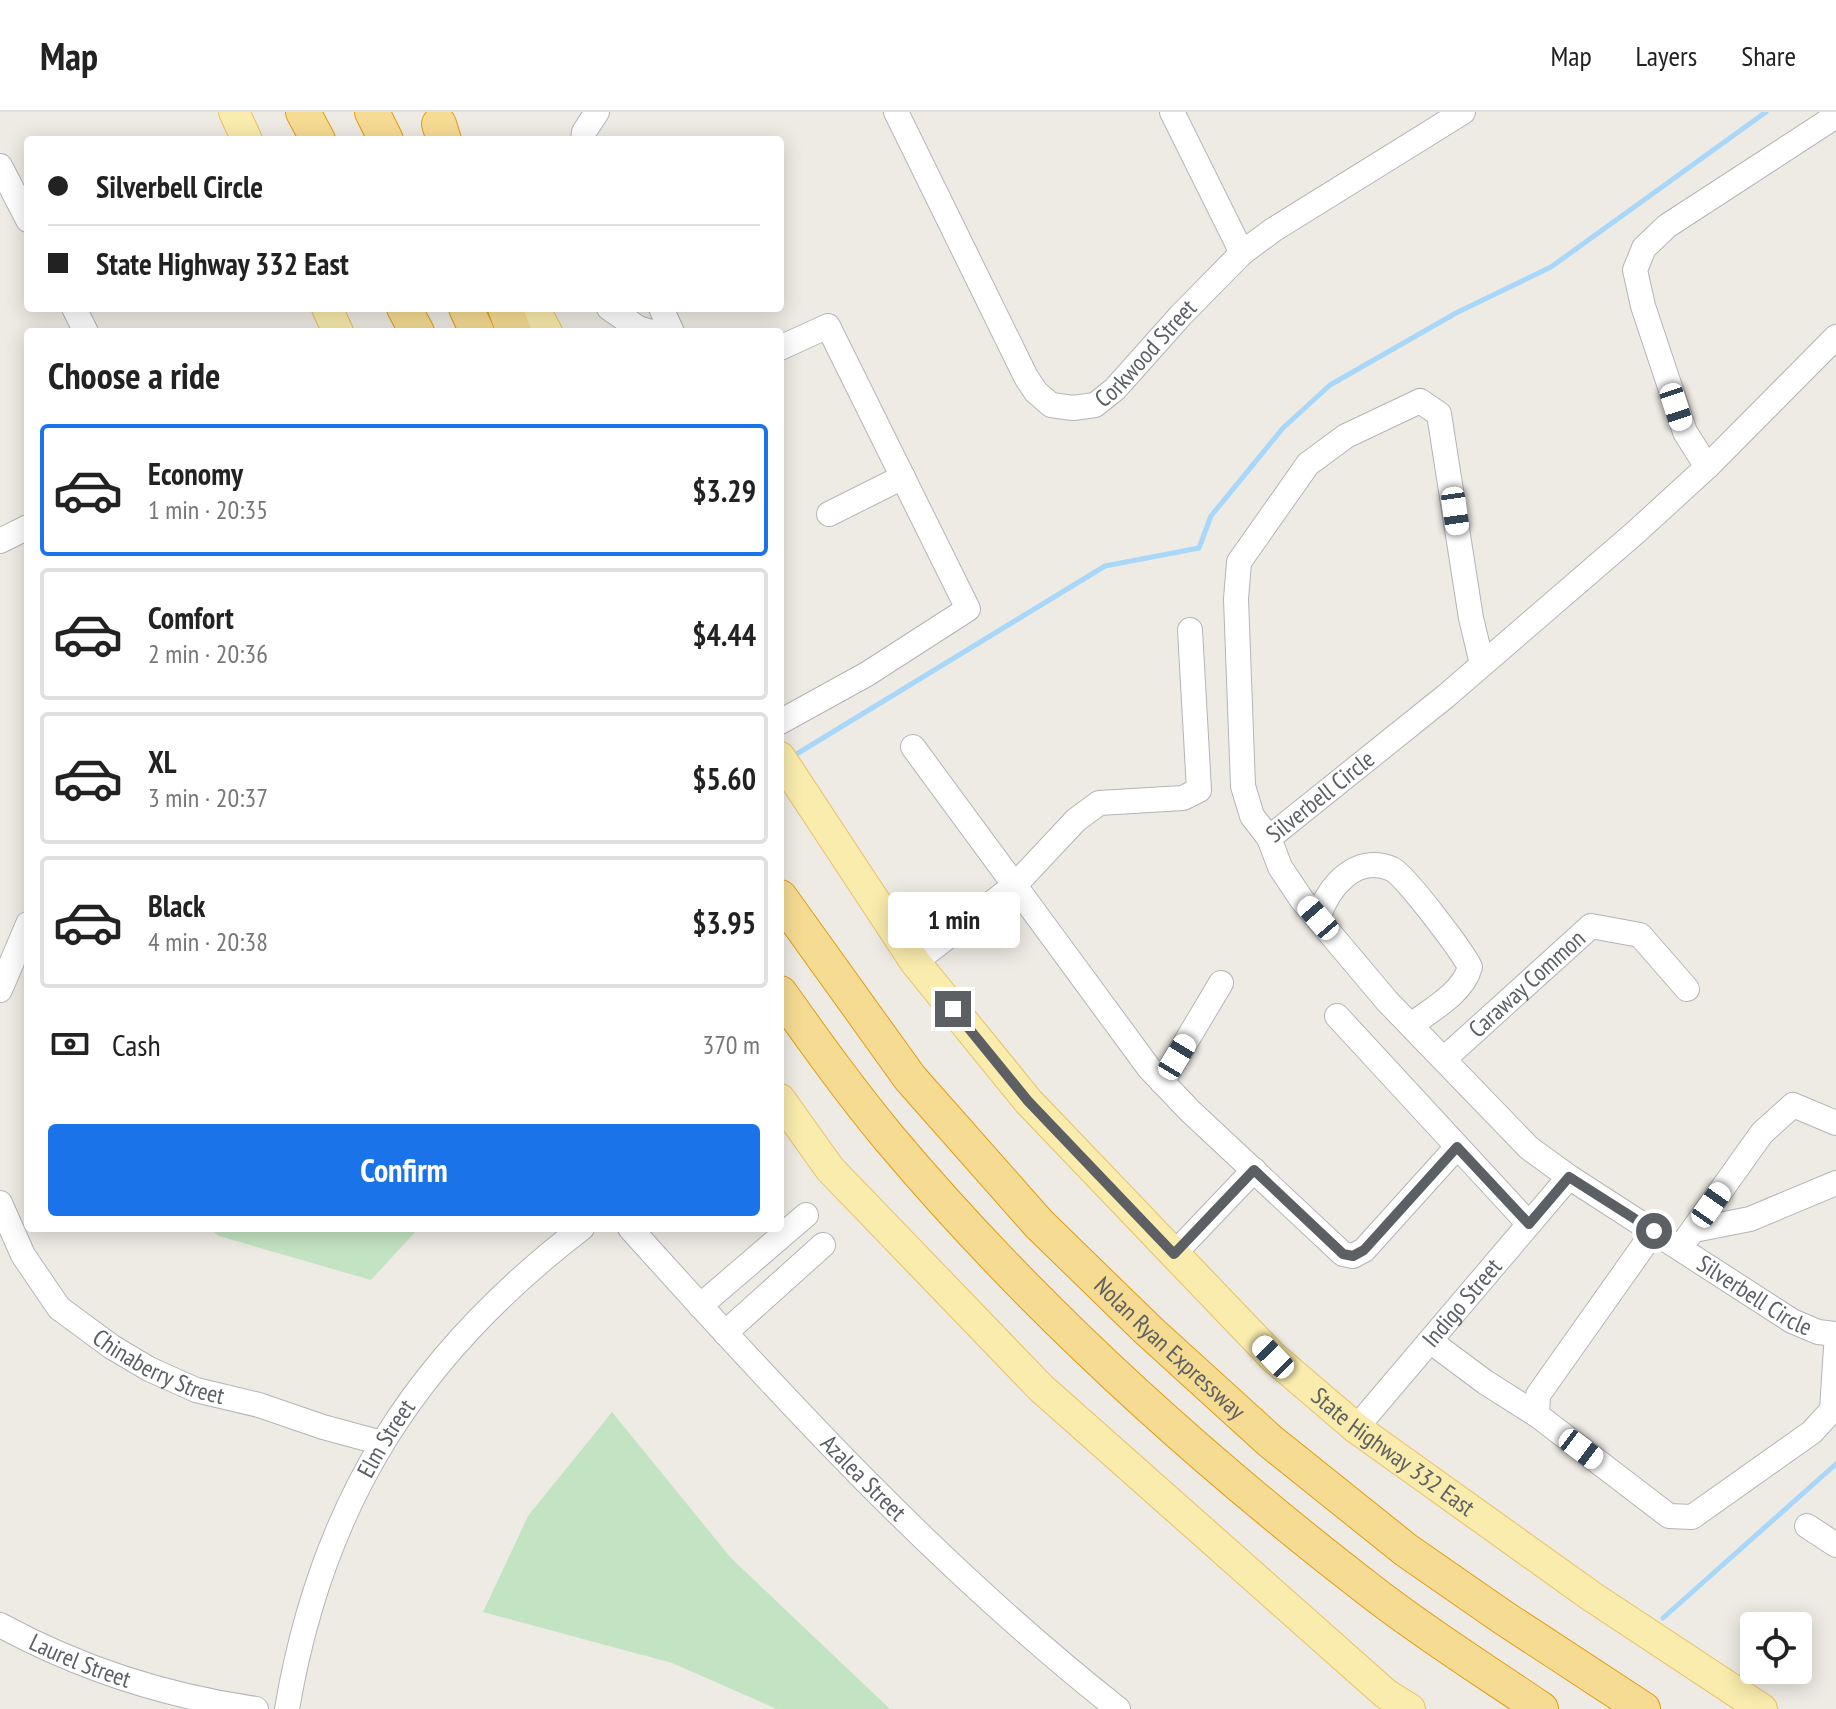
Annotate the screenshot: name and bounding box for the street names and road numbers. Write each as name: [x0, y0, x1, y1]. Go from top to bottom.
street label: Corkwood Street: [1088, 292, 1203, 414]
street label: Silverbell Circle: [1260, 743, 1381, 849]
street label: Caraway Common: [1462, 923, 1591, 1044]
street label: Silverbell Circle: [1691, 1248, 1817, 1343]
street label: Indigo Street: [1415, 1251, 1509, 1354]
street label: Nolan Ryan Expressway: [1088, 1270, 1252, 1426]
street label: Chinaberry Street: [87, 1322, 228, 1411]
street label: State Highway 332 East: [1305, 1381, 1481, 1523]
street label: Elm Street: [350, 1393, 422, 1483]
street label: Azalea Street: [814, 1428, 913, 1528]
street label: Laurel Street: [24, 1626, 135, 1695]

